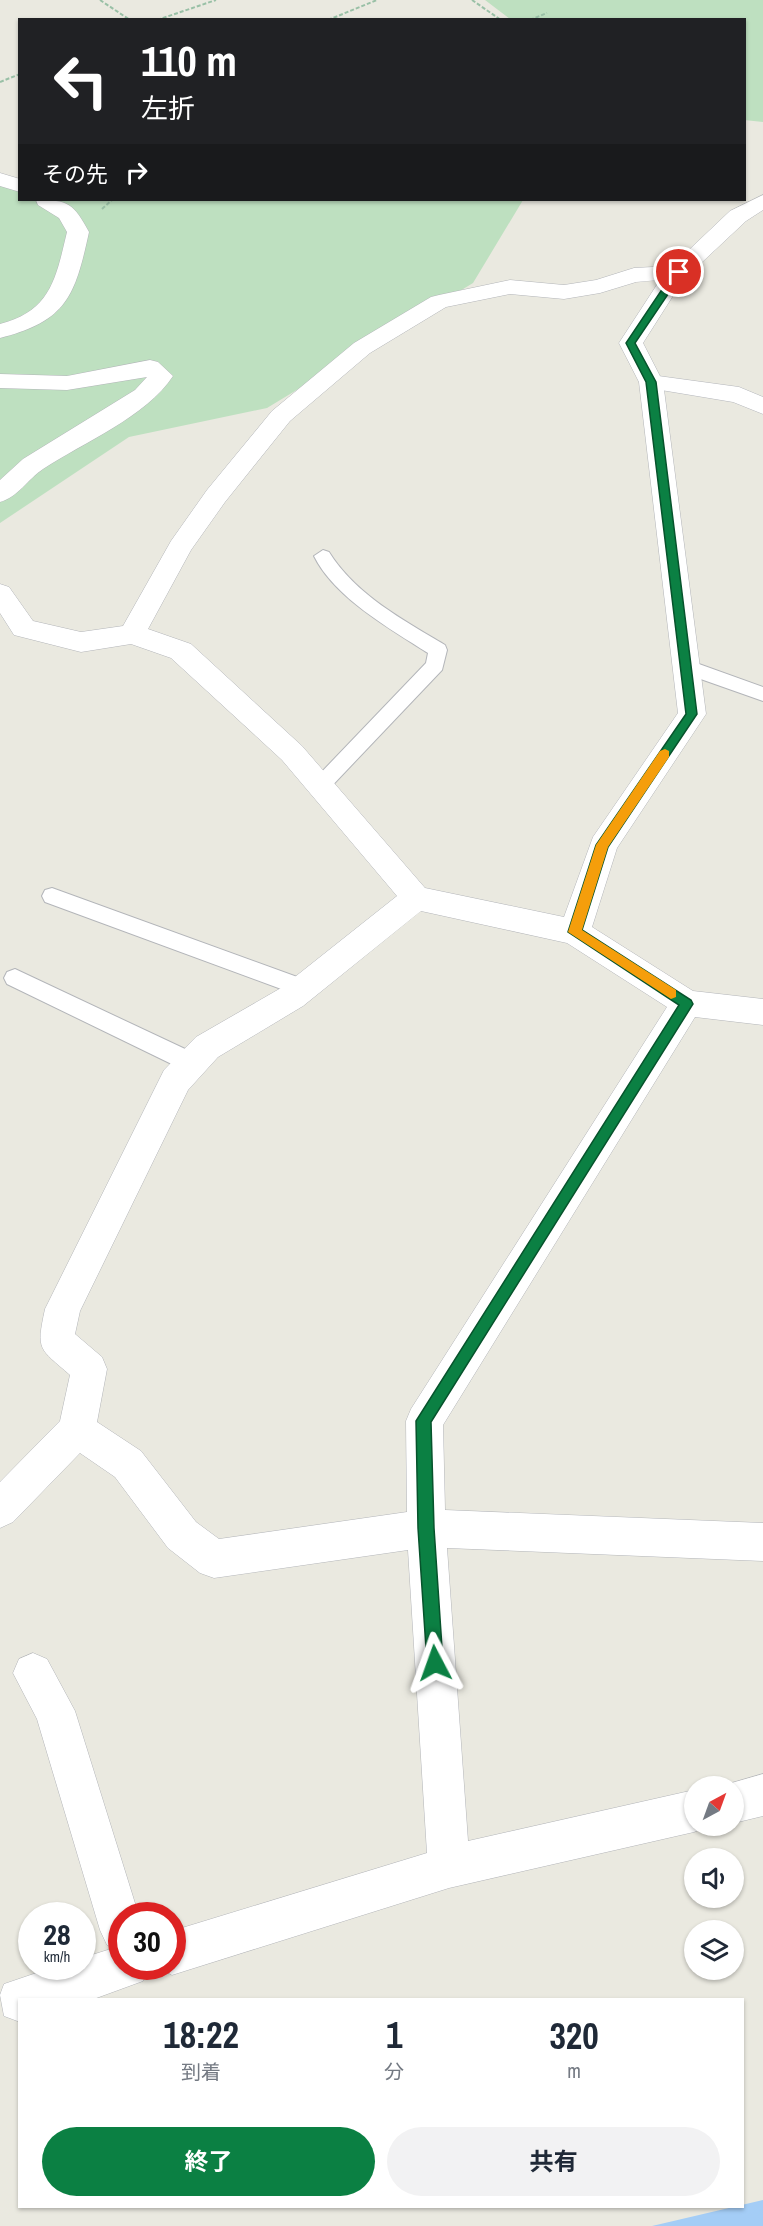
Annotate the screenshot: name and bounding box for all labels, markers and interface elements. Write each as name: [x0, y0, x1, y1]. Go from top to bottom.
text: 110 m: [141, 33, 237, 89]
icon: left: [42, 42, 120, 120]
text: 左折: [141, 90, 195, 126]
icon: right: [120, 156, 153, 189]
text: その先: [42, 159, 108, 189]
pin: [653, 246, 704, 297]
icon: arrive: [662, 255, 695, 288]
position arrow: [403, 1631, 467, 1695]
north arrow: [684, 1776, 744, 1836]
map controls: [684, 1776, 744, 1980]
button: sound: [684, 1848, 744, 1908]
speed limit sign: 30: [108, 1902, 186, 1980]
text: 28: [43, 1914, 71, 1954]
button: layers: [684, 1920, 744, 1980]
text: km/h: [44, 1946, 70, 1967]
text: 18:22: [163, 2011, 239, 2059]
text: 1: [386, 2011, 402, 2059]
text: 320: [549, 2012, 599, 2060]
text: m: [567, 2057, 581, 2084]
text: 到着: [181, 2058, 221, 2085]
text: 分: [384, 2058, 404, 2085]
button: 終了: [42, 2127, 375, 2196]
button: 共有: [387, 2127, 720, 2196]

